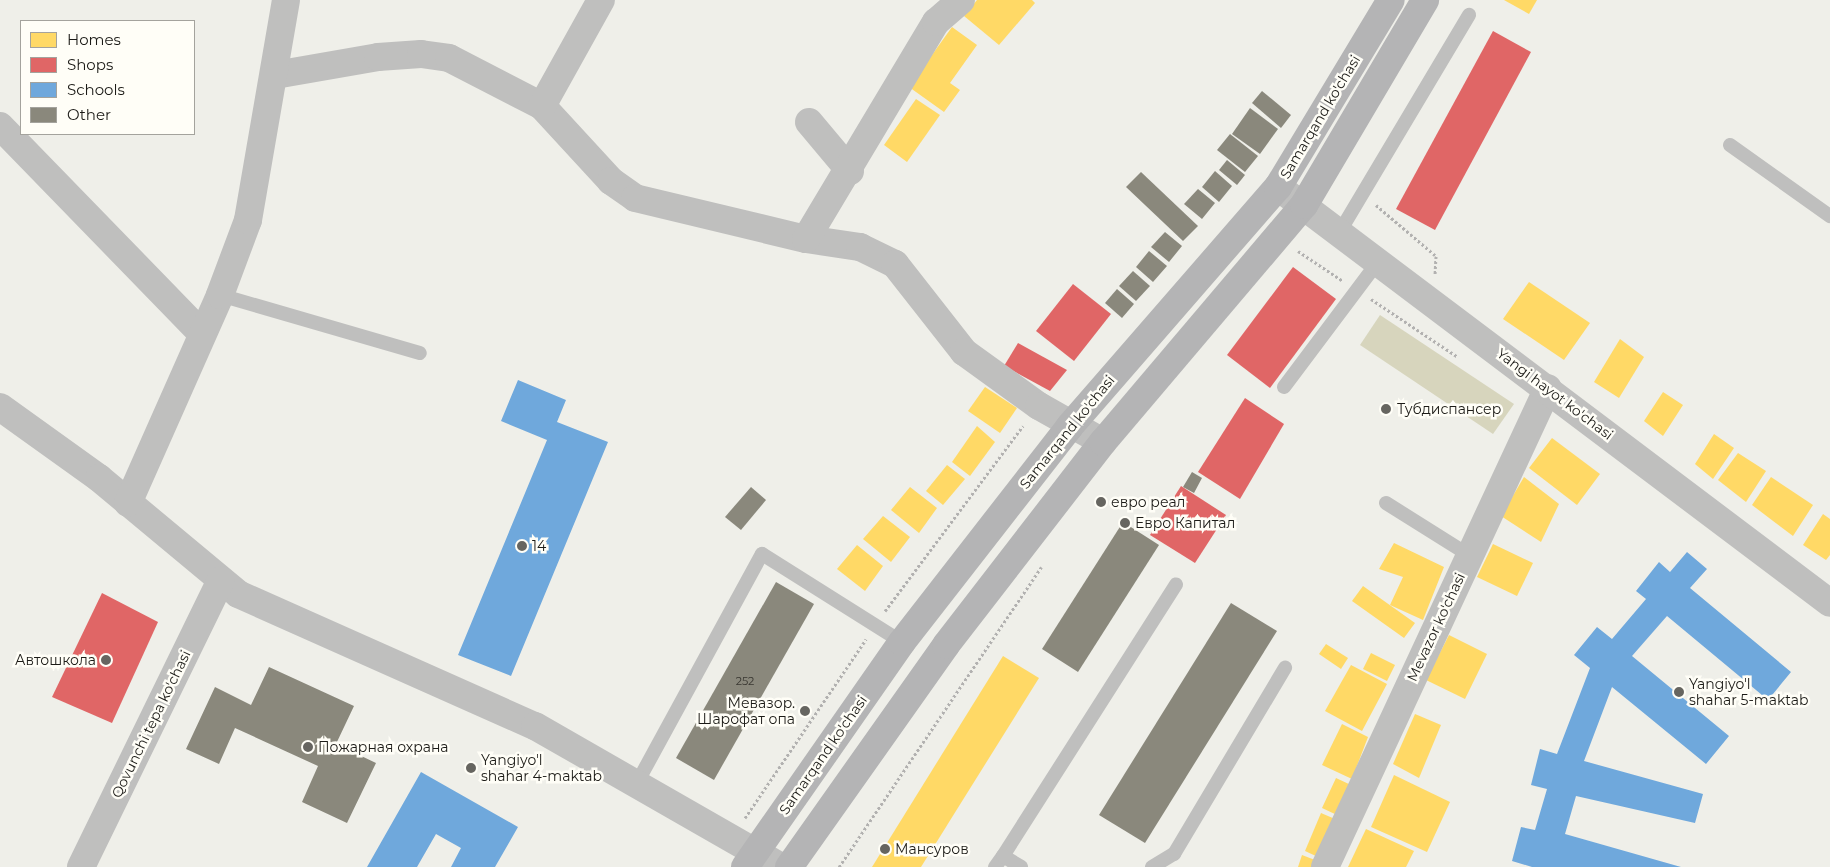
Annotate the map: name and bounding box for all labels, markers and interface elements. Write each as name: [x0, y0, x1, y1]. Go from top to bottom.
legend: [20, 20, 195, 135]
text: Homes: [67, 30, 121, 49]
street label: Samarqand ko'chasi: [1276, 52, 1364, 182]
text: Shops: [67, 55, 113, 74]
text: Schools: [67, 80, 125, 99]
text: Other: [67, 105, 111, 124]
street label: Yangi hayot ko'chasi: [1494, 345, 1616, 443]
street label: Samarqand ko'chasi: [1016, 372, 1118, 492]
place label: Тубдиспансер: [1397, 401, 1501, 417]
marker: Тубдиспансер: [1379, 402, 1393, 416]
place label: евро реал: [1111, 494, 1185, 510]
marker: евро реал: [1095, 496, 1107, 508]
place label: Евро Капитал: [1135, 515, 1235, 531]
marker: Евро Капитал: [1119, 517, 1131, 529]
place label: 14: [532, 538, 546, 554]
marker: 14: [516, 540, 528, 552]
street label: Mevazor ko'chasi: [1404, 570, 1468, 684]
street label: Qovunchi tepa ko'chasi: [108, 647, 194, 801]
place label: Автошкола: [15, 652, 96, 668]
marker: Автошкола: [100, 654, 112, 666]
house number: 252: [736, 674, 754, 688]
place label: Yangiyo'l shahar 5-maktab: [1689, 676, 1808, 709]
marker: Yangiyo'l shahar 5-maktab: [1673, 686, 1685, 698]
street label: Samarqand ko'chasi: [776, 692, 870, 818]
place label: Мевазор. Шарофат опа: [697, 695, 795, 728]
marker: Мевазор. Шарофат опа: [799, 705, 811, 717]
place label: Пожарная охрана: [318, 739, 449, 755]
marker: Пожарная охрана: [302, 741, 314, 753]
place label: Yangiyo'l shahar 4-maktab: [481, 752, 602, 784]
marker: Yangiyo'l shahar 4-maktab: [465, 762, 477, 774]
place label: Мансуров: [895, 841, 969, 857]
marker: Мансуров: [879, 843, 891, 855]

